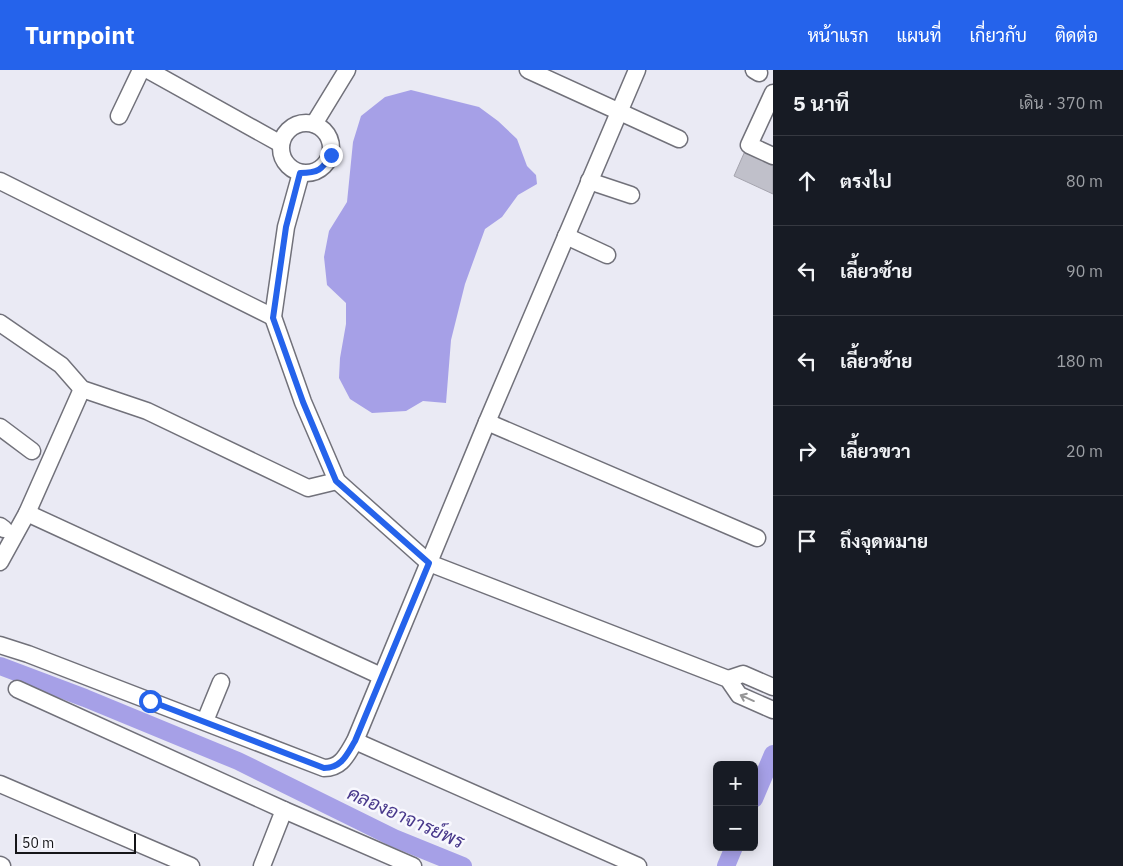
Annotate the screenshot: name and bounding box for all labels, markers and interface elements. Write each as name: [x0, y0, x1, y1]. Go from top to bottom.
text: Turnpoint: [25, 19, 135, 51]
text: หน้าแรก: [807, 24, 869, 47]
text: แผนที่: [897, 24, 941, 47]
text: เกี่ยวกับ: [969, 24, 1027, 47]
text: ติดต่อ: [1055, 24, 1098, 47]
text: 5 นาที: [793, 89, 849, 117]
text: เดิน · 370 m: [1019, 93, 1103, 113]
route end: [320, 144, 343, 167]
icon: ahead: [793, 167, 821, 195]
text: ตรงไป: [840, 169, 892, 193]
text: 80 m: [1066, 171, 1103, 191]
icon: left: [793, 257, 821, 285]
text: เลี้ยวซ้าย: [840, 259, 912, 283]
text: 90 m: [1066, 261, 1103, 281]
icon: left: [793, 347, 821, 375]
text: เลี้ยวซ้าย: [840, 349, 912, 373]
text: 180 m: [1056, 351, 1103, 371]
icon: right: [793, 437, 821, 465]
text: เลี้ยวขวา: [840, 439, 911, 463]
text: 20 m: [1066, 441, 1103, 461]
icon: arrive: [793, 527, 821, 555]
text: ถึงจุดหมาย: [840, 529, 928, 553]
route start: [139, 690, 162, 713]
one-way arrow: [740, 693, 755, 703]
map controls: [713, 761, 758, 851]
button: +: [713, 761, 758, 806]
water label: คลองอาจารย์พร: [344, 781, 469, 854]
button: −: [713, 806, 758, 851]
scale bar: [15, 831, 136, 854]
text: 50 m: [22, 834, 54, 852]

